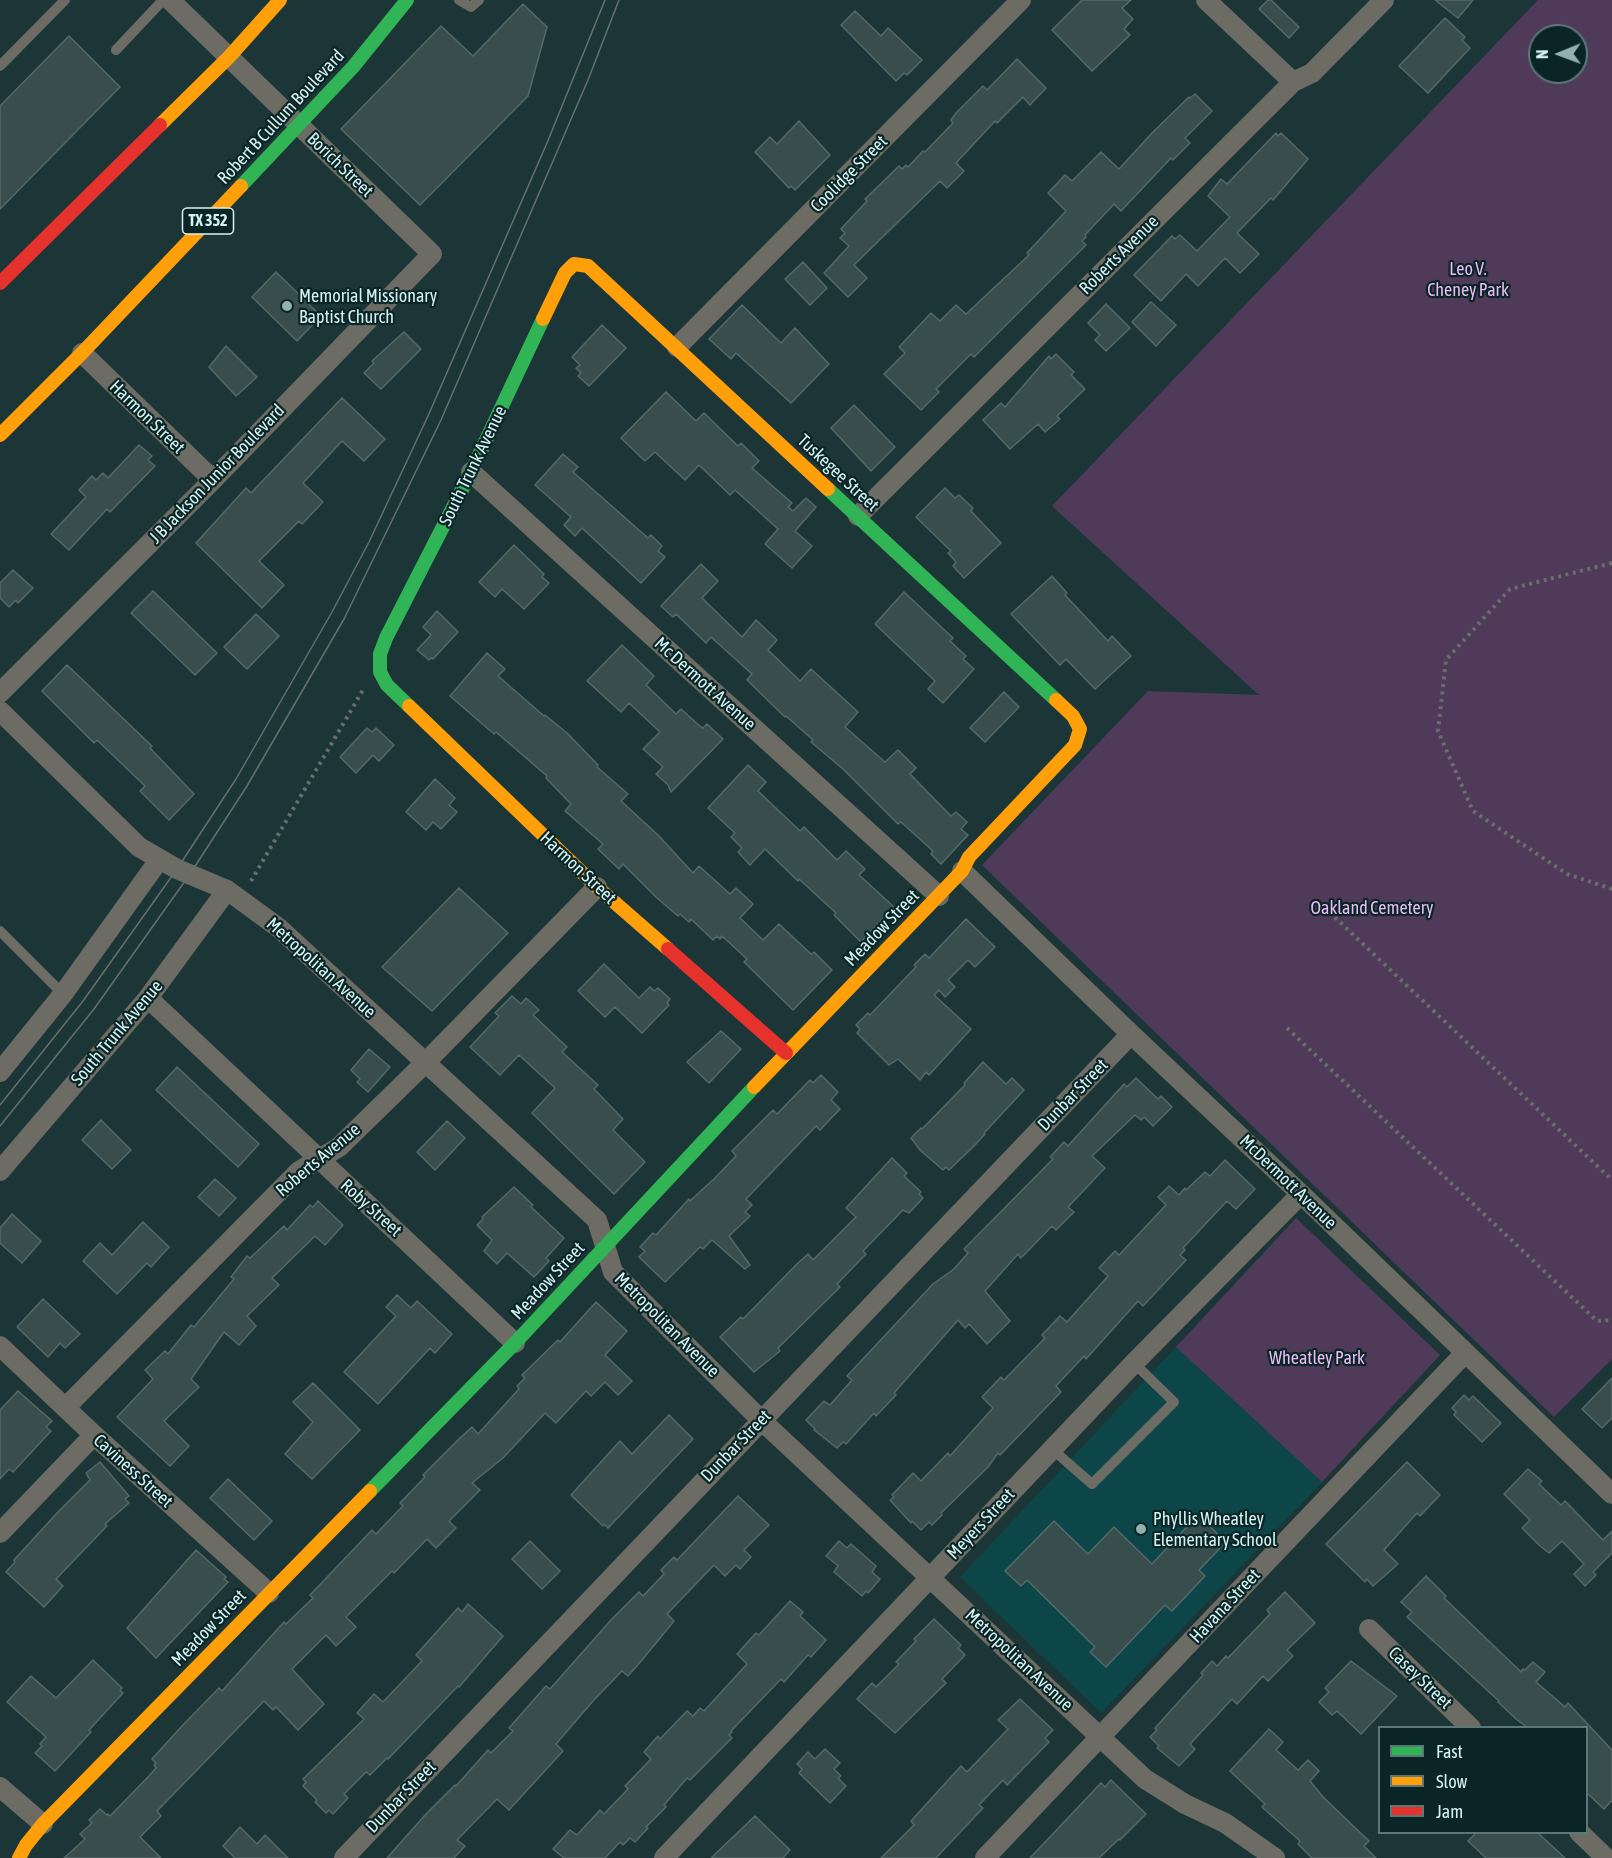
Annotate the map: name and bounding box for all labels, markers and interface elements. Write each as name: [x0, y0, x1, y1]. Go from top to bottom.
north arrow: [1528, 24, 1588, 84]
street label: Robert B Cullum Boulevard: [213, 45, 349, 189]
text: N: [1533, 49, 1551, 59]
street label: Borich Street: [302, 128, 378, 202]
street label: Coolidge Street: [806, 131, 892, 217]
road number: TX 352: [182, 208, 234, 234]
street label: Roberts Avenue: [1075, 211, 1163, 299]
park label: Leo V. Cheney Park: [1427, 258, 1509, 300]
place label: Memorial Missionary Baptist Church: [299, 285, 437, 328]
marker: Memorial Missionary Baptist Church: [280, 299, 294, 313]
street label: Harmon Street: [105, 376, 189, 458]
street label: J B Jackson Junior Boulevard: [145, 400, 289, 548]
street label: South Trunk Avenue: [435, 402, 511, 530]
street label: Tuskegee Street: [793, 430, 883, 516]
street label: Mc Dermott Avenue: [650, 633, 760, 735]
street label: Harmon Street: [535, 827, 621, 909]
street label: Meadow Street: [840, 885, 924, 971]
park label: Oakland Cemetery: [1311, 897, 1433, 919]
street label: Metropolitan Avenue: [262, 913, 380, 1023]
street label: South Trunk Avenue: [67, 976, 167, 1090]
street label: Dunbar Street: [1033, 1055, 1113, 1135]
street label: Roberts Avenue: [272, 1119, 364, 1201]
street label: McDermott Avenue: [1235, 1130, 1341, 1234]
street label: Roby Street: [336, 1175, 406, 1241]
street label: Meadow Street: [507, 1238, 589, 1324]
street label: Metropolitan Avenue: [610, 1268, 724, 1382]
park label: Wheatley Park: [1269, 1347, 1365, 1369]
street label: Dunbar Street: [696, 1406, 776, 1486]
street label: Caviness Street: [89, 1430, 177, 1512]
street label: Meyers Street: [943, 1484, 1019, 1564]
place label: Phyllis Wheatley Elementary School: [1153, 1508, 1277, 1550]
marker: Phyllis Wheatley Elementary School: [1134, 1522, 1148, 1536]
street label: Havana Street: [1185, 1564, 1265, 1648]
street label: Meadow Street: [167, 1585, 251, 1671]
street label: Metropolitan Avenue: [961, 1604, 1077, 1716]
street label: Casey Street: [1384, 1642, 1456, 1714]
legend: [1378, 1726, 1588, 1834]
text: Fast: [1436, 1741, 1463, 1762]
street label: Dunbar Street: [361, 1757, 441, 1837]
text: Slow: [1436, 1771, 1467, 1792]
text: Jam: [1436, 1801, 1463, 1822]

